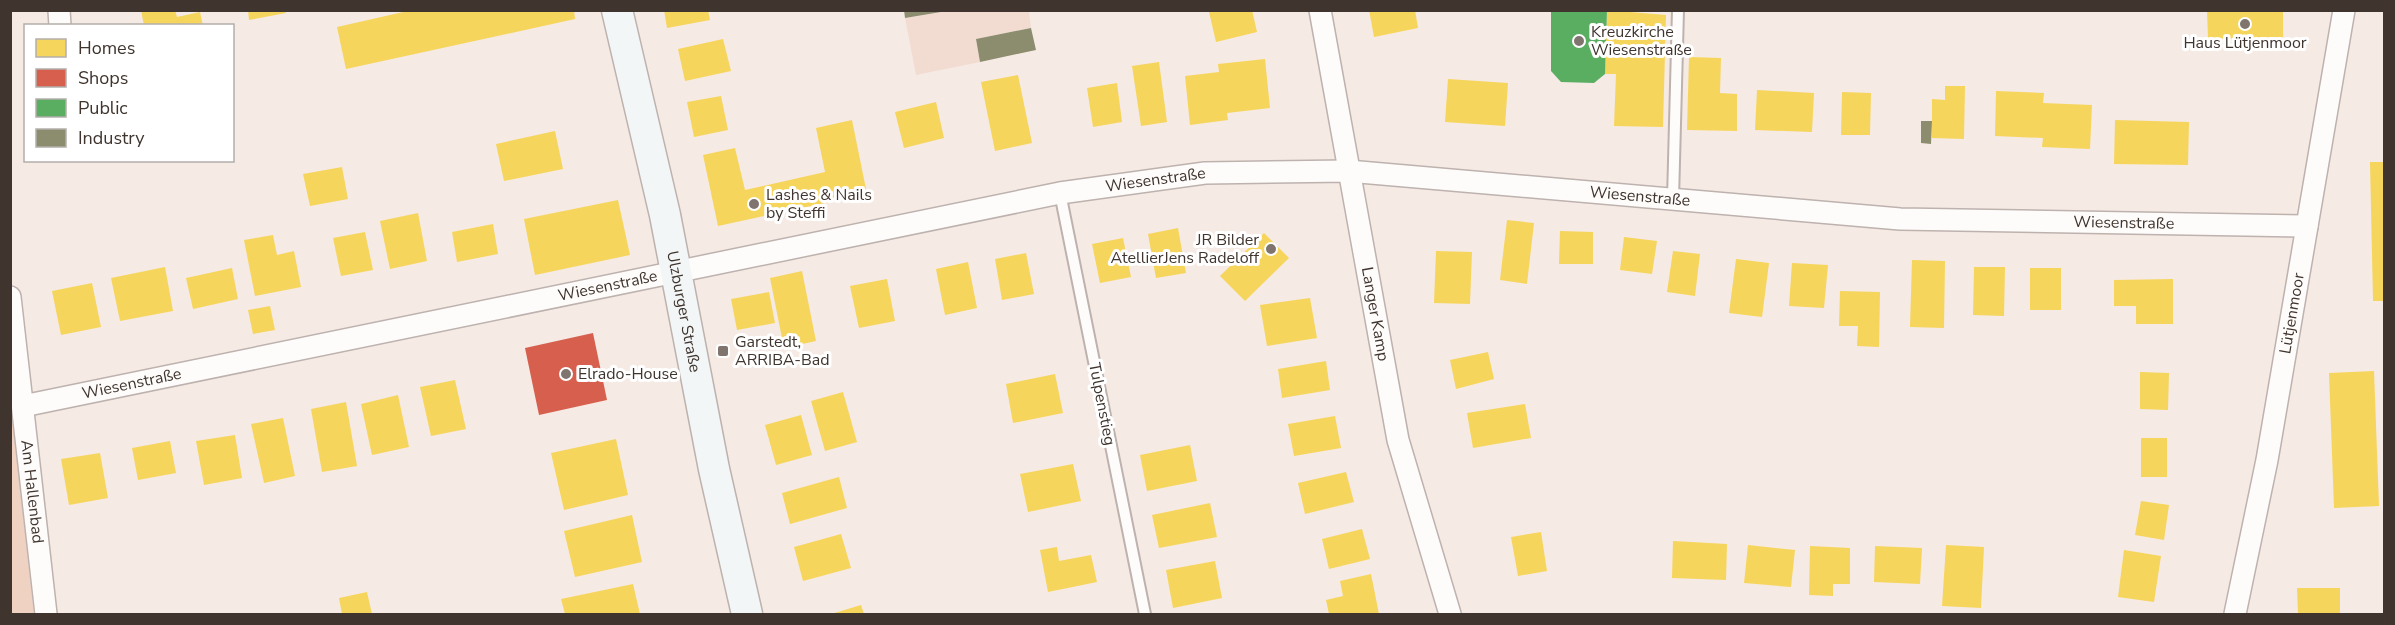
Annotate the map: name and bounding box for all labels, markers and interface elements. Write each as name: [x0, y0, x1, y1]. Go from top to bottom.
marker: Haus Lütjenmoor: [2238, 17, 2252, 31]
place label: Kreuzkirche Wiesenstraße: [1591, 21, 1692, 61]
legend: [24, 24, 234, 162]
place label: Haus Lütjenmoor: [2183, 32, 2307, 54]
marker: Kreuzkirche Wiesenstraße: [1572, 34, 1586, 48]
text: Homes: [78, 36, 135, 60]
text: Shops: [78, 66, 128, 90]
text: Public: [78, 96, 128, 120]
text: Industry: [78, 126, 145, 150]
street label: Wiesenstraße: [1104, 162, 1207, 198]
street label: Wiesenstraße: [1589, 181, 1691, 212]
place label: Lashes & Nails by Steffi: [766, 184, 872, 224]
marker: Lashes & Nails by Steffi: [747, 197, 761, 211]
street label: Wiesenstraße: [2073, 211, 2174, 235]
place label: JR Bilder AtellierJens Radeloff: [1111, 229, 1260, 269]
marker: JR Bilder AtellierJens Radeloff: [1264, 242, 1278, 256]
street label: Ulzburger Straße: [661, 249, 706, 374]
street label: Wiesenstraße: [556, 265, 659, 307]
street label: Langer Kamp: [1356, 265, 1395, 363]
street label: Lütjenmoor: [2274, 271, 2310, 356]
place label: Garstedt, ARRIBA-Bad: [735, 331, 830, 371]
marker: Garstedt, ARRIBA-Bad: [716, 344, 730, 358]
street label: Tulpenstieg: [1083, 361, 1121, 447]
street label: Wiesenstraße: [80, 363, 183, 405]
place label: Elrado-House: [578, 363, 678, 385]
marker: Elrado-House: [559, 367, 573, 381]
street label: Am Hallenbad: [15, 439, 49, 545]

